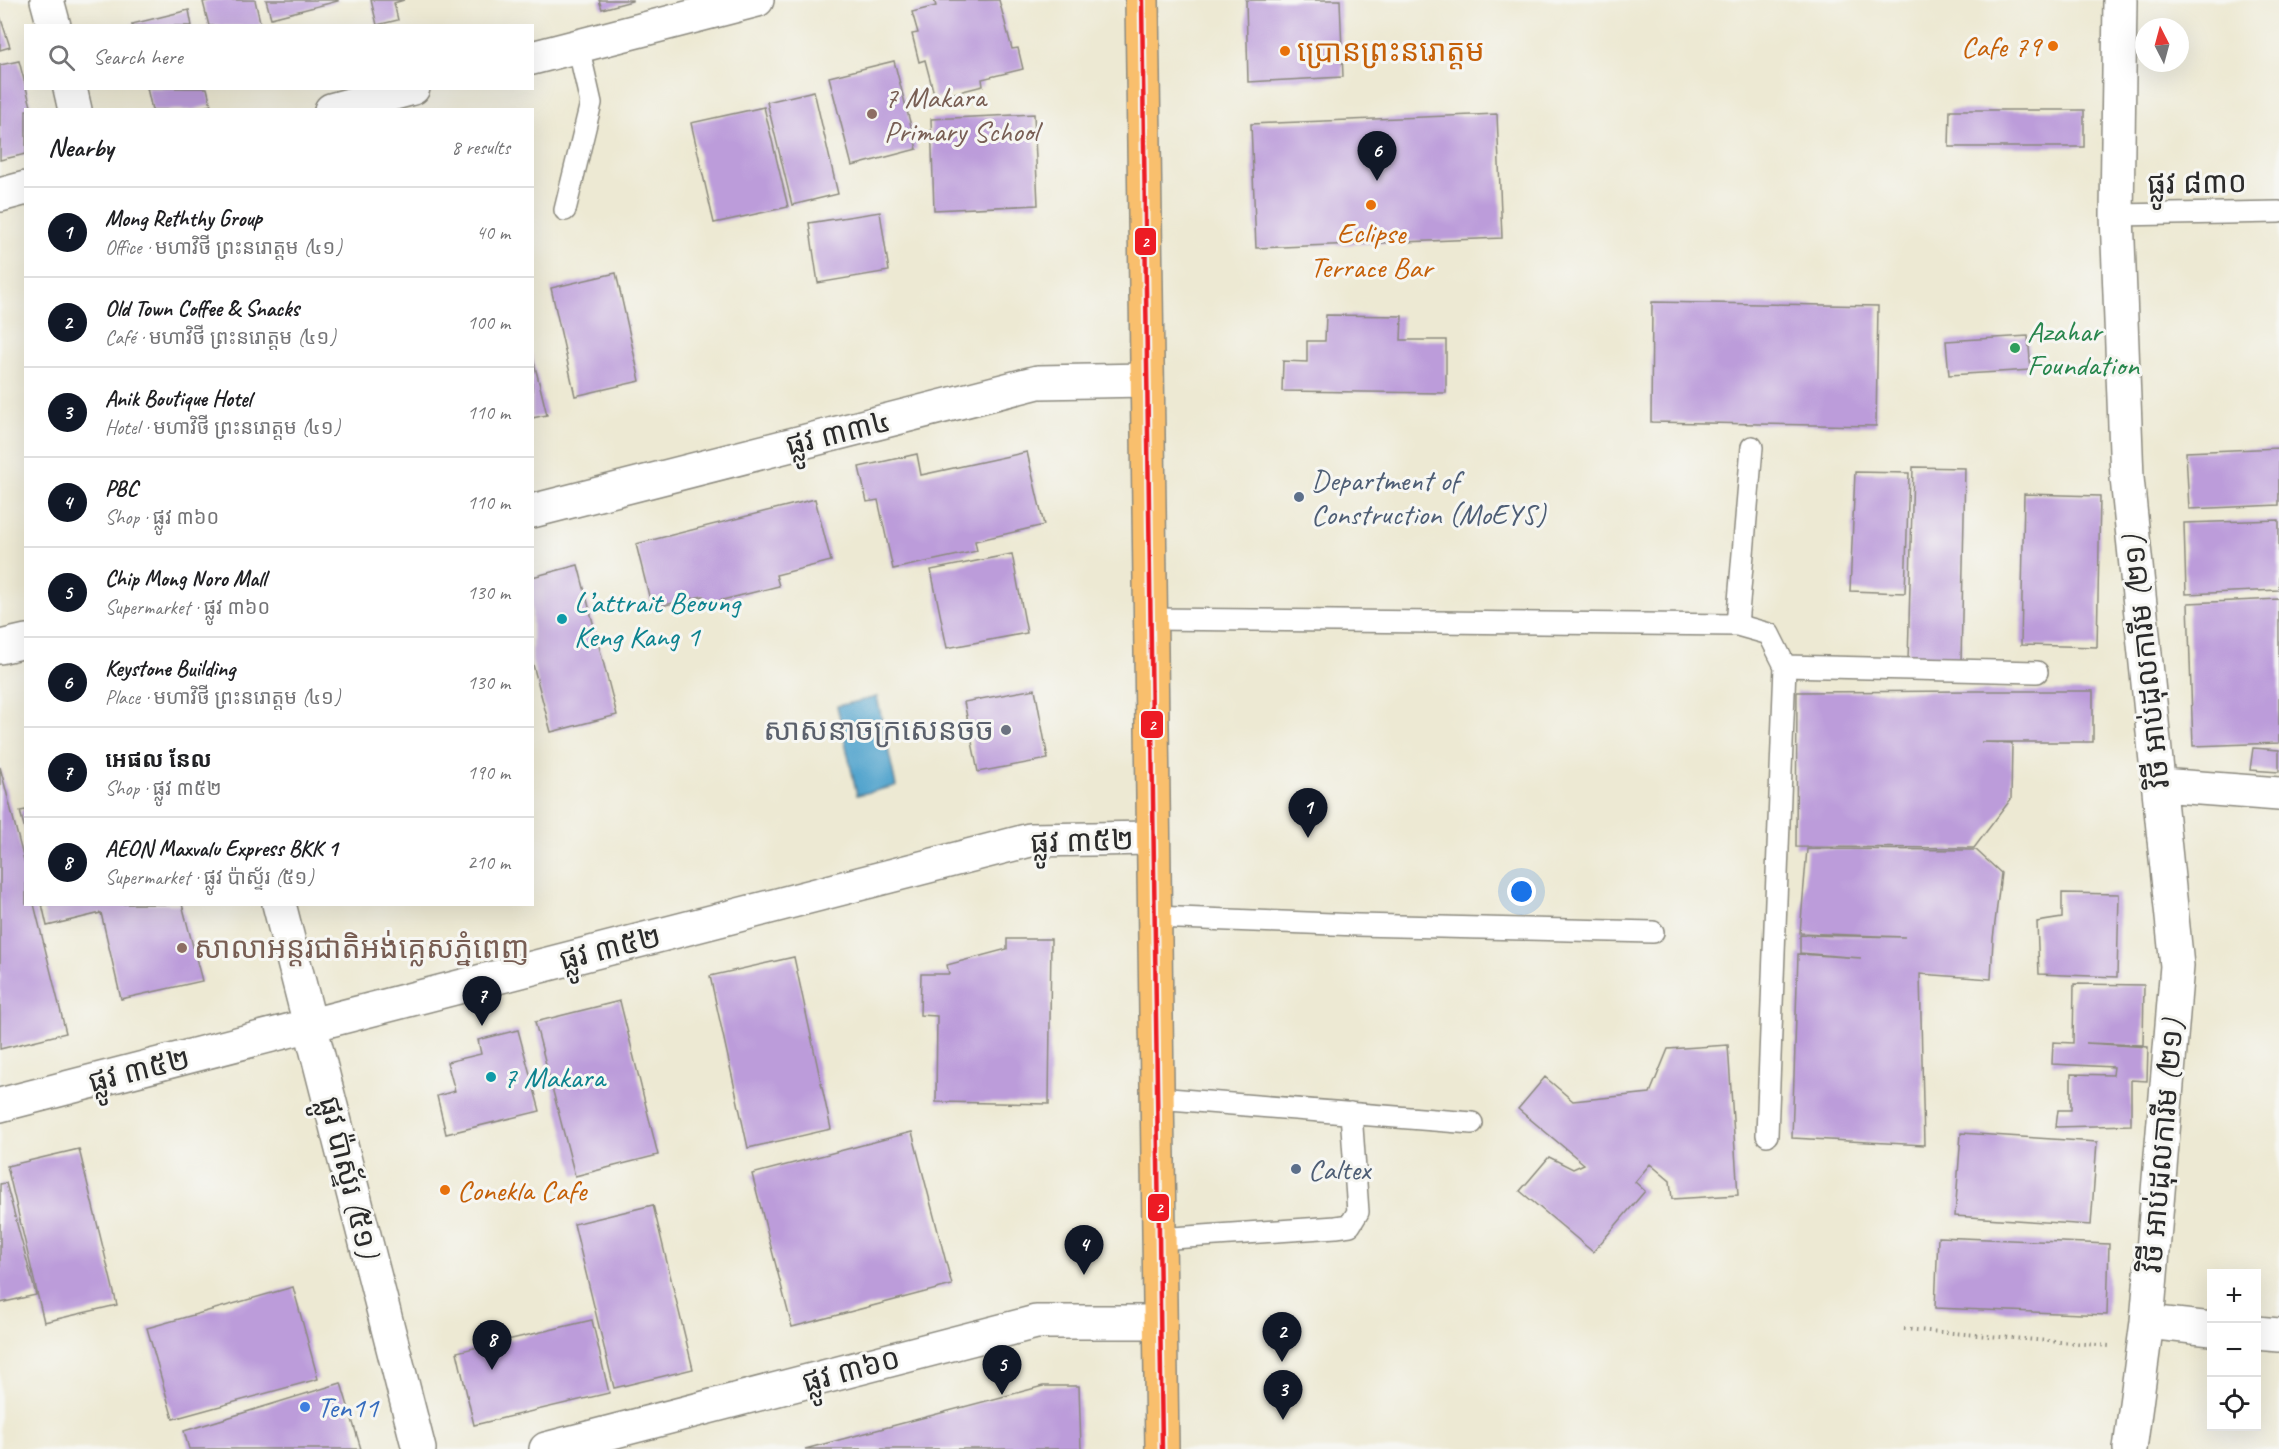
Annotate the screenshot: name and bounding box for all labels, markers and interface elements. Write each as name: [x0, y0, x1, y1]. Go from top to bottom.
north arrow: [2135, 18, 2189, 72]
search box: [24, 24, 534, 90]
place label: Cafe 79: [1961, 27, 2043, 65]
place label: ប្រោនព្រះនរោត្តម: [1297, 32, 1484, 70]
marker: Cafe 79: [2046, 39, 2060, 53]
icon: search: [45, 41, 78, 74]
text: Search here: [93, 43, 183, 71]
marker: ប្រោនព្រះនរោត្តម: [1278, 44, 1292, 58]
place label: 7 Makara Primary School: [884, 78, 1043, 150]
marker: 7 Makara Primary School: [865, 107, 879, 121]
text: Nearby: [48, 131, 113, 164]
pin: 6: [1358, 132, 1396, 181]
text: 8 results: [451, 135, 510, 160]
street label: ផ្លូវ ៨៣០: [2147, 163, 2247, 210]
marker: Eclipse Terrace Bar: [1364, 198, 1378, 212]
text: Mong Reththy Group: [105, 205, 262, 233]
place label: Eclipse Terrace Bar: [1310, 214, 1435, 286]
text: 1: [63, 220, 72, 245]
text: 40 m: [476, 220, 510, 245]
line badge: 2: [1134, 227, 1157, 256]
text: 2: [1141, 232, 1150, 252]
text: Office · មហាវិថី ព្រះនរោត្តម (៤១): [105, 235, 342, 260]
text: Old Town Coffee & Snacks: [105, 295, 299, 323]
text: 2: [63, 310, 72, 335]
text: 100 m: [467, 310, 510, 335]
place label: Azahar Foundation: [2027, 312, 2140, 384]
text: Café · មហាវិថី ព្រះនរោត្តម (៤១): [105, 325, 336, 350]
marker: Azahar Foundation: [2008, 341, 2022, 355]
text: Anik Boutique Hotel: [105, 385, 251, 413]
text: 3: [63, 400, 72, 425]
text: 110 m: [467, 400, 510, 425]
street label: ផ្លូវ ៣៣៤: [782, 402, 896, 471]
text: Hotel · មហាវិថី ព្រះនរោត្តម (៤១): [105, 415, 340, 440]
place label: Department of Construction (MoEYS): [1311, 461, 1547, 533]
text: PBC: [105, 475, 138, 503]
text: 4: [63, 490, 72, 515]
text: 110 m: [467, 490, 510, 515]
marker: Department of Construction (MoEYS): [1292, 490, 1306, 504]
text: Shop · ផ្លូវ ៣៦០: [105, 505, 219, 530]
street label: វិថី អាប់ដុលការីម (២១): [2114, 532, 2178, 791]
text: Chip Mong Noro Mall: [105, 565, 266, 593]
text: 5: [63, 580, 72, 605]
text: 130 m: [467, 580, 510, 605]
place label: L’attrait Beoung Keng Kang 1: [574, 583, 742, 655]
text: Supermarket · ផ្លូវ ៣៦០: [105, 595, 270, 620]
marker: L’attrait Beoung Keng Kang 1: [555, 612, 569, 626]
text: Keystone Building: [105, 655, 235, 683]
text: 6: [63, 670, 72, 695]
text: 130 m: [467, 670, 510, 695]
text: Place · មហាវិថី ព្រះនរោត្តម (៤១): [105, 685, 340, 710]
line badge: 2: [1140, 710, 1164, 739]
place label: សាសនាចក្រសេនចច: [763, 711, 994, 749]
text: 2: [1148, 715, 1157, 735]
marker: សាសនាចក្រសេនចច: [999, 723, 1013, 737]
text: អេផល នែល: [105, 746, 212, 774]
text: 7: [63, 760, 72, 785]
text: 190 m: [467, 760, 510, 785]
text: Shop · ផ្លូវ ៣៥២: [105, 776, 221, 801]
pin: 1: [1288, 788, 1328, 838]
street label: ផ្លូវ ៣៥២: [1030, 820, 1135, 869]
text: AEON Maxvalu Express BKK 1: [105, 835, 338, 863]
text: 8: [63, 850, 72, 875]
text: 210 m: [467, 850, 510, 875]
text: Supermarket · ផ្លូវ ប៉ាស្ទ័រ (៥១): [105, 865, 314, 890]
your location: [1507, 877, 1536, 906]
street label: ផ្លូវ ៣៥២: [555, 917, 666, 986]
place label: សាលាអន្តរជាតិអង់គ្លេសភ្នំពេញ: [194, 929, 529, 967]
marker: សាលាអន្តរជាតិអង់គ្លេសភ្នំពេញ: [175, 941, 189, 955]
pin: 7: [462, 976, 502, 1026]
street label: វិថី អាប់ដុលការីម (២១): [2132, 1016, 2192, 1274]
street label: ផ្លូវ ៣៥២: [84, 1039, 195, 1108]
place label: 7 Makara: [503, 1058, 607, 1096]
marker: 7 Makara: [484, 1070, 498, 1084]
street label: ផ្លូវ ប៉ាស្ទ័រ (៥១): [304, 1092, 388, 1266]
place label: Caltex: [1308, 1150, 1373, 1188]
marker: Caltex: [1289, 1162, 1303, 1176]
place label: Conekla Cafe: [457, 1171, 589, 1209]
marker: Conekla Cafe: [438, 1183, 452, 1197]
line badge: 2: [1147, 1193, 1170, 1222]
text: 2: [1155, 1198, 1164, 1218]
pin: 4: [1064, 1226, 1104, 1275]
map controls: [2207, 1269, 2261, 1431]
button: +: [2207, 1269, 2261, 1323]
pin: 2: [1262, 1312, 1302, 1362]
pin: 8: [472, 1320, 512, 1370]
button: −: [2207, 1323, 2261, 1377]
street label: ផ្លូវ ៣៦០: [798, 1339, 906, 1408]
pin: 5: [982, 1346, 1022, 1395]
pin: 3: [1264, 1370, 1302, 1420]
button: locate: [2207, 1377, 2261, 1431]
place label: Ten11: [317, 1388, 380, 1426]
marker: Ten11: [298, 1400, 312, 1414]

